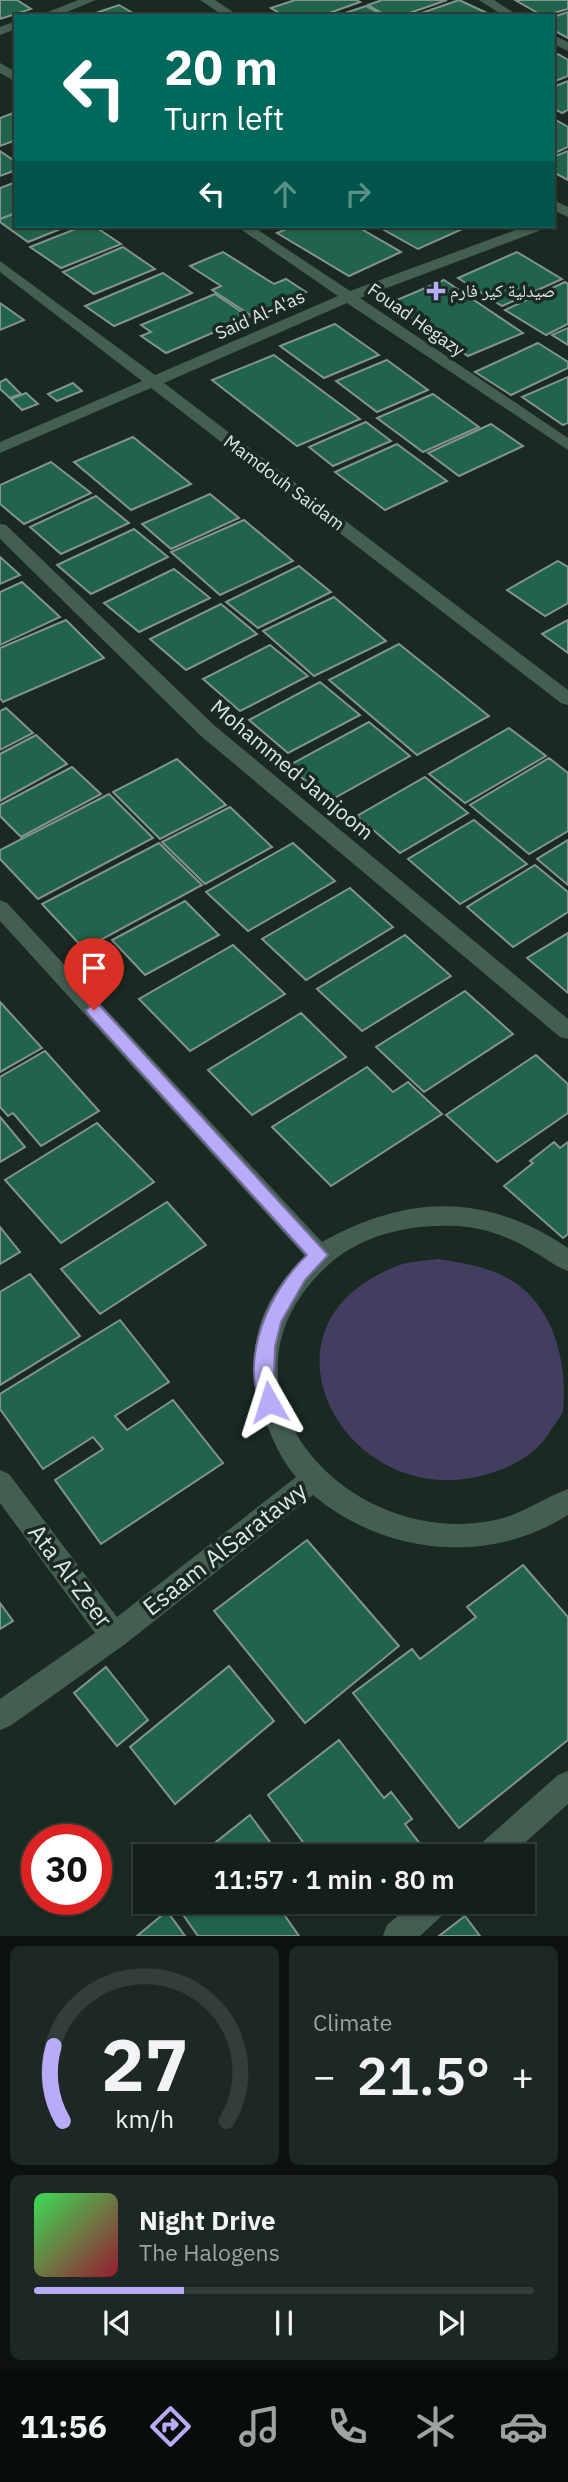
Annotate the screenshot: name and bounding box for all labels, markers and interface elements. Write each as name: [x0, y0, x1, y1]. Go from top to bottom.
text: 20 m: [164, 35, 278, 98]
icon: left: [49, 42, 140, 133]
text: Turn left: [164, 97, 284, 139]
icon: left: [193, 175, 231, 213]
icon: ahead: [266, 175, 304, 213]
icon: right: [339, 175, 377, 213]
street label: Fouad Hegazy: [363, 278, 469, 361]
place label: صيدلية كير فارم: [450, 279, 555, 303]
marker: صيدلية كير فارم: [428, 283, 444, 299]
street label: Said Al-A'as: [211, 285, 308, 345]
street label: Mamdouh Saidam: [219, 430, 349, 536]
street label: Mohammed Jamjoom: [205, 693, 380, 846]
pin: [64, 938, 124, 1010]
icon: arrive: [75, 949, 113, 987]
position arrow: [232, 1365, 306, 1439]
street label: Esaam AlSaratawy: [136, 1474, 313, 1622]
street label: Ata Al-Zeer: [21, 1517, 120, 1634]
speed limit sign: 30: [21, 1824, 112, 1915]
text: 11:57 · 1 min · 80 m: [213, 1862, 455, 1896]
text: Climate: [313, 2007, 392, 2037]
text: 27: [101, 2017, 188, 2112]
text: 21.5°: [357, 2042, 490, 2109]
text: −: [313, 2051, 336, 2100]
text: +: [511, 2051, 534, 2100]
text: km/h: [115, 2102, 174, 2135]
text: Night Drive: [139, 2203, 276, 2237]
text: The Halogens: [139, 2237, 280, 2267]
icon: previous: [98, 2304, 136, 2342]
icon: pause: [265, 2304, 303, 2342]
icon: next: [432, 2304, 470, 2342]
icon: directions: [146, 2402, 195, 2451]
icon: music: [235, 2402, 284, 2451]
icon: phone: [323, 2402, 372, 2451]
icon: climate: [411, 2402, 460, 2451]
icon: car: [499, 2402, 548, 2451]
text: 11:56: [20, 2405, 107, 2447]

